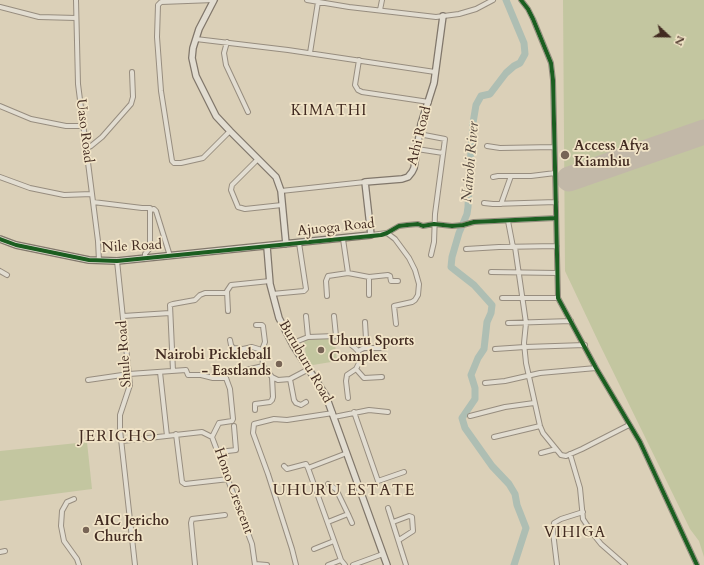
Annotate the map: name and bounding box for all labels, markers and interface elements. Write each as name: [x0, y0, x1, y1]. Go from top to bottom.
north arrow: [648, 16, 688, 56]
text: N: [671, 33, 688, 48]
street label: Uaso Road: [72, 98, 96, 164]
district label: KIMATHI: [291, 103, 367, 121]
street label: Athi Road: [405, 105, 435, 167]
water label: Nairobi River: [458, 121, 484, 203]
place label: Access Afya Kiambiu: [574, 139, 649, 172]
marker: Access Afya Kiambiu: [559, 149, 571, 161]
street label: Ajuoga Road: [297, 216, 375, 240]
street label: Nile Road: [101, 237, 163, 257]
street label: Buruburu Road: [275, 318, 335, 406]
street label: Shule Road: [114, 320, 136, 388]
place label: Uhuru Sports Complex: [329, 334, 414, 366]
marker: Uhuru Sports Complex: [316, 345, 326, 355]
place label: Nairobi Pickleball - Eastlands: [155, 348, 271, 380]
marker: Nairobi Pickleball - Eastlands: [274, 359, 284, 369]
district label: JERICHO: [79, 427, 157, 447]
street label: Hono Crescent: [210, 446, 256, 536]
district label: UHURU ESTATE: [273, 481, 415, 501]
place label: AIC Jericho Church: [94, 514, 169, 546]
marker: AIC Jericho Church: [81, 525, 91, 535]
district label: VIHIGA: [544, 525, 606, 543]

